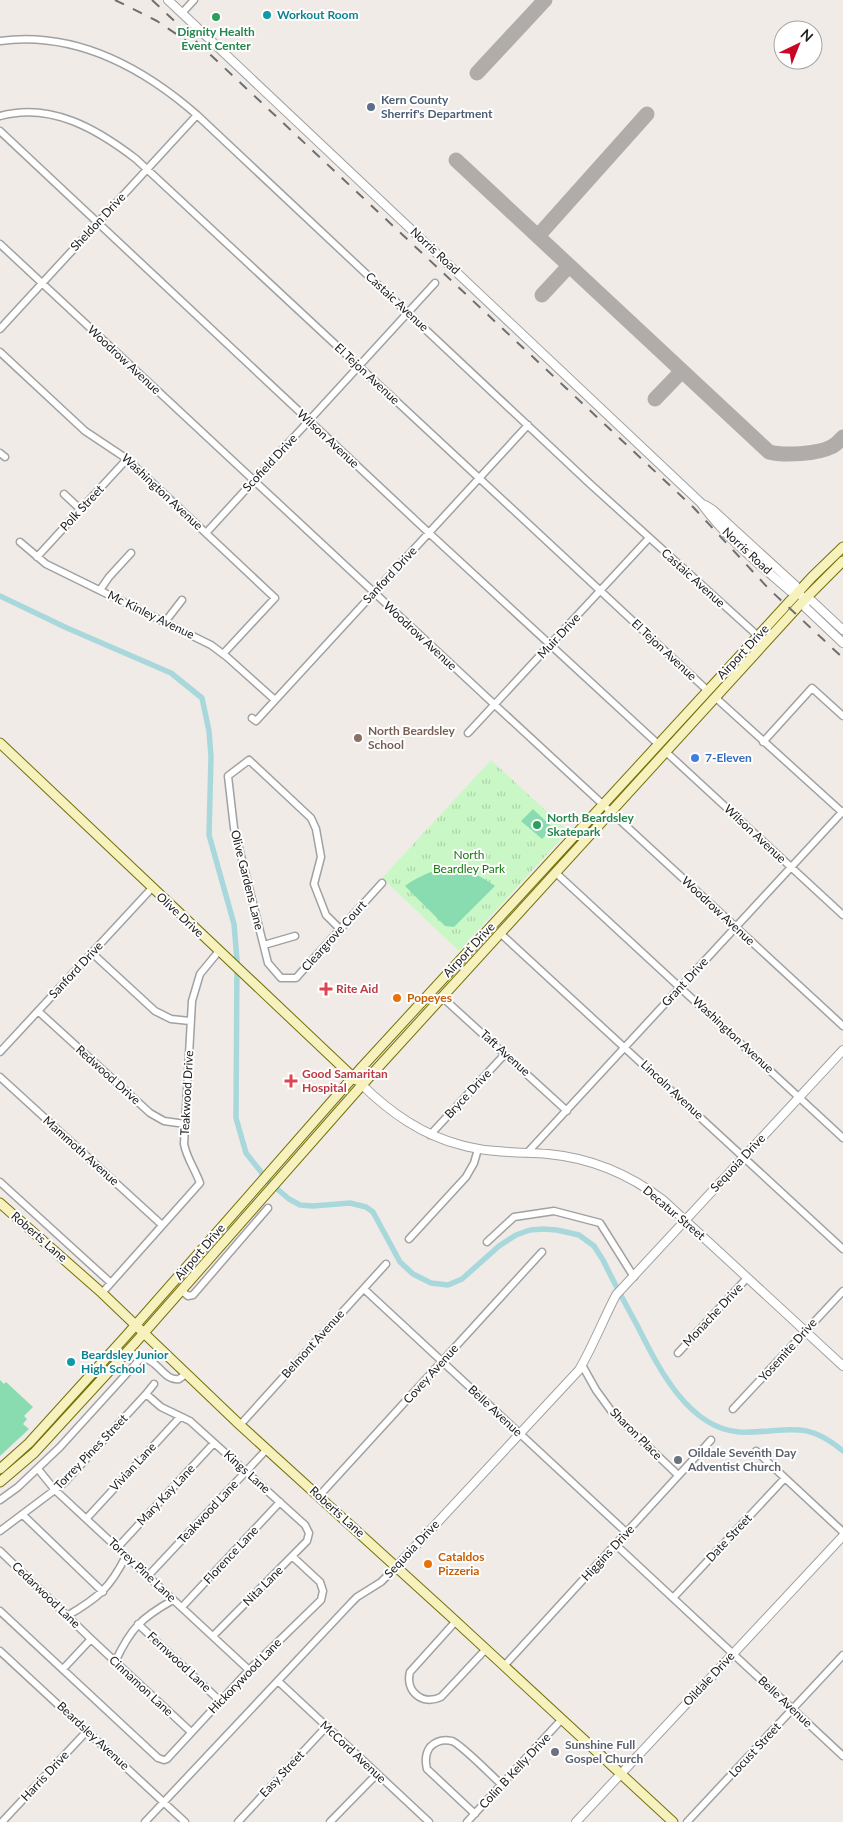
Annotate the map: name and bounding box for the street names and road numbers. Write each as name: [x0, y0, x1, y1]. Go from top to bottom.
street label: Sheldon Drive: [67, 189, 128, 254]
street label: Norris Road: [407, 224, 463, 277]
street label: Castaic Avenue: [363, 269, 432, 335]
street label: Woodrow Avenue: [85, 322, 164, 397]
street label: El Tejon Avenue: [332, 340, 403, 407]
street label: Wilson Avenue: [294, 406, 362, 471]
street label: Scofield Drive: [239, 431, 300, 495]
street label: Washington Avenue: [119, 450, 206, 533]
street label: Polk Street: [57, 481, 107, 534]
street label: Norris Road: [719, 524, 775, 577]
street label: Sanford Drive: [359, 543, 420, 606]
street label: Castaic Avenue: [658, 545, 728, 610]
street label: Mc Kinley Avenue: [105, 587, 197, 642]
street label: Woodrow Avenue: [381, 598, 460, 673]
street label: Muir Drive: [534, 610, 583, 661]
street label: El Tejon Avenue: [629, 616, 700, 683]
street label: Airport Drive: [714, 621, 772, 682]
street label: Wilson Avenue: [721, 801, 789, 866]
street label: Olive Gardens Lane: [228, 828, 267, 931]
street label: Woodrow Avenue: [679, 873, 758, 948]
street label: Olive Drive: [154, 889, 207, 940]
street label: Cleargrove Court: [298, 897, 370, 974]
street label: Airport Drive: [440, 919, 498, 980]
street label: Sanford Drive: [45, 938, 106, 1001]
street label: Grant Drive: [658, 954, 711, 1009]
street label: Washington Avenue: [690, 993, 777, 1076]
street label: Taft Avenue: [477, 1026, 533, 1079]
street label: Redwood Drive: [73, 1042, 144, 1107]
street label: Teakwood Drive: [177, 1050, 196, 1136]
street label: Lincoln Avenue: [638, 1057, 707, 1122]
street label: Bryce Drive: [441, 1066, 494, 1121]
street label: Mammoth Avenue: [40, 1113, 122, 1189]
street label: Sequoia Drive: [707, 1131, 768, 1195]
street label: Decatur Street: [640, 1182, 709, 1243]
street label: Roberts Lane: [8, 1208, 70, 1265]
street label: Airport Drive: [171, 1221, 228, 1283]
street label: Monache Drive: [680, 1280, 746, 1349]
street label: Belmont Avenue: [278, 1306, 347, 1381]
street label: Yosemite Drive: [755, 1315, 820, 1384]
street label: Covey Avenue: [400, 1341, 461, 1407]
street label: Belle Avenue: [465, 1382, 525, 1439]
street label: Sharon Place: [607, 1404, 666, 1463]
street label: Torrey Pines Street: [51, 1410, 131, 1492]
street label: Vivian Lane: [106, 1439, 159, 1494]
street label: Kings Lane: [221, 1447, 274, 1496]
street label: Mary Kay Lane: [134, 1461, 198, 1528]
street label: Teakwood Lane: [174, 1477, 241, 1547]
street label: Roberts Lane: [307, 1483, 368, 1540]
street label: Date Street: [703, 1510, 755, 1565]
street label: Sequoia Drive: [381, 1517, 442, 1581]
street label: Higgins Drive: [578, 1522, 637, 1584]
street label: Florence Lane: [200, 1523, 261, 1587]
street label: Torrey Pine Lane: [105, 1534, 179, 1605]
street label: Cedarwood Lane: [9, 1558, 84, 1631]
street label: Nita Lane: [240, 1563, 286, 1609]
street label: Fernwood Lane: [144, 1628, 214, 1695]
street label: Hickorywood Lane: [205, 1635, 284, 1716]
street label: Oildale Drive: [680, 1648, 738, 1709]
street label: Cinnamon Lane: [106, 1652, 176, 1719]
street label: Belle Avenue: [755, 1673, 815, 1730]
street label: Beardsley Avenue: [54, 1698, 133, 1773]
street label: McCord Avenue: [317, 1717, 389, 1786]
street label: Locust Street: [726, 1719, 784, 1780]
street label: Colin B Kelly Drive: [476, 1730, 554, 1812]
street label: Harris Drive: [18, 1747, 72, 1804]
street label: Easy Street: [256, 1747, 308, 1800]

